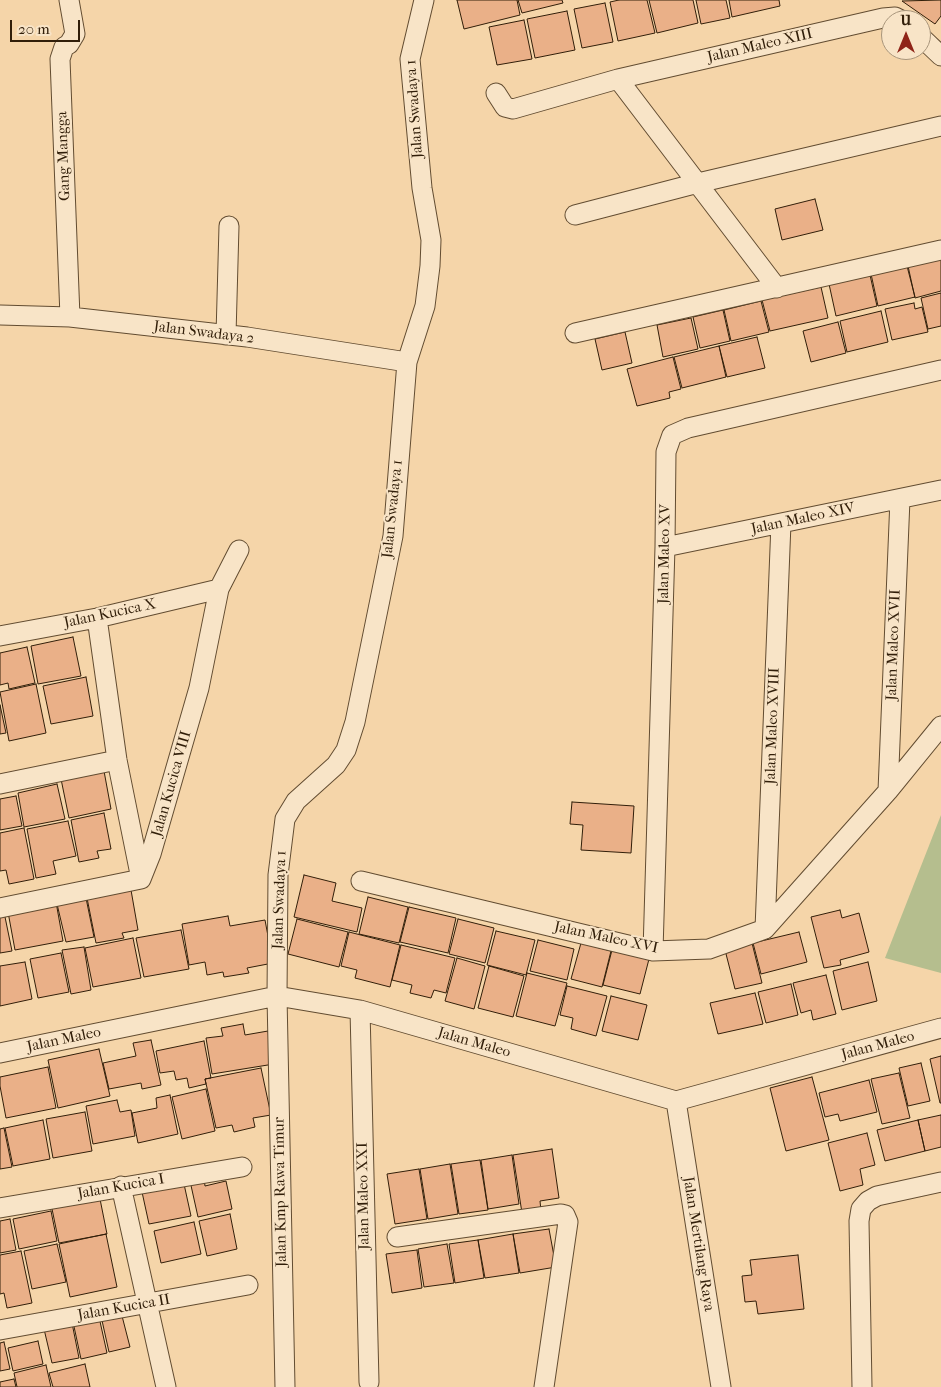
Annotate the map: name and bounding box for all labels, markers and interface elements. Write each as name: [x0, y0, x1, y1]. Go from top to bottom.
scale bar: [12, 10, 82, 42]
north arrow: [881, 10, 931, 60]
text: U: [901, 12, 911, 29]
text: 20 m: [18, 20, 50, 38]
street label: Jalan Maleo XIII: [706, 25, 814, 67]
street label: Jalan Swadaya 1: [403, 59, 427, 159]
street label: Gang Mangga: [53, 111, 75, 201]
street label: Jalan Swadaya 2: [153, 318, 255, 348]
street label: Jalan Swadaya 1: [379, 459, 407, 559]
street label: Jalan Maleo XIV: [750, 499, 856, 539]
street label: Jalan Maleo XV: [655, 504, 675, 604]
street label: Jalan Maleo XVII: [883, 589, 905, 701]
street label: Jalan Kucica X: [62, 595, 158, 633]
street label: Jalan Maleo XVIII: [762, 667, 784, 785]
street label: Jalan Kucica VIII: [148, 729, 196, 839]
street label: Jalan Swadaya 1: [269, 850, 291, 950]
street label: Jalan Maleo XVI: [553, 918, 659, 958]
street label: Jalan Maleo: [25, 1023, 103, 1057]
street label: Jalan Maleo: [435, 1024, 513, 1062]
street label: Jalan Maleo: [839, 1028, 917, 1064]
street label: Jalan Kmp Rawa Timur: [271, 1117, 291, 1267]
street label: Jalan Maleo XXI: [354, 1142, 374, 1250]
street label: Jalan Kucica I: [76, 1171, 166, 1203]
street label: Jalan Mertilang Raya: [678, 1175, 718, 1313]
street label: Jalan Kucica II: [76, 1291, 172, 1325]

